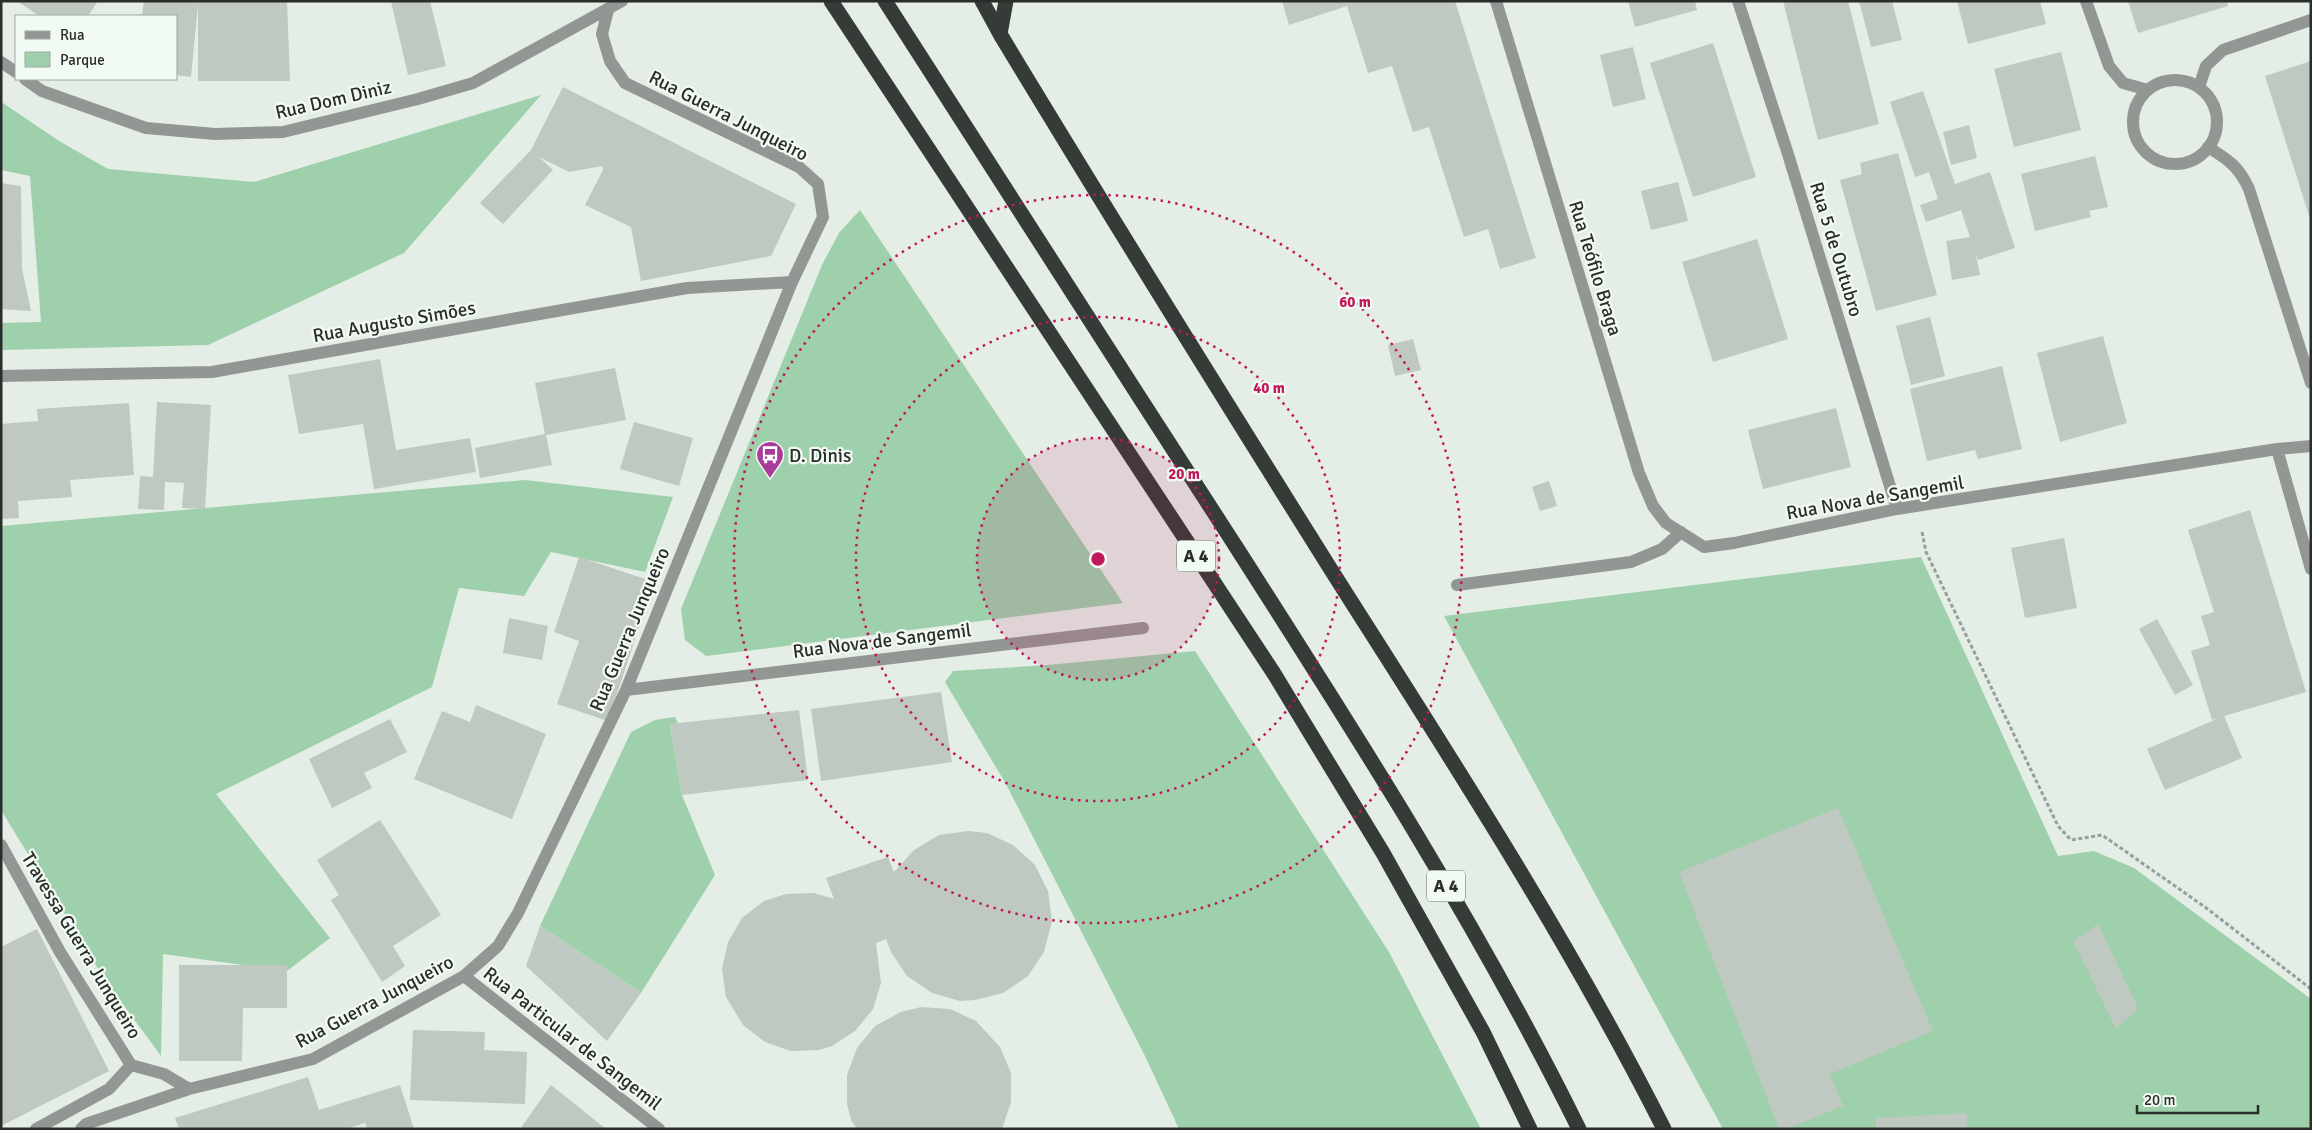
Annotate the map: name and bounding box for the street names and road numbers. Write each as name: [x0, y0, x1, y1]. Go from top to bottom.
street label: Rua Guerra Junqueiro: [645, 65, 812, 167]
street label: Rua Dom Diniz: [273, 75, 394, 125]
street label: Rua 5 de Outubro: [1804, 179, 1868, 320]
street label: Rua Teófilo Braga: [1563, 198, 1627, 339]
street label: Rua Augusto Simões: [311, 296, 477, 348]
street label: Rua Nova de Sangemil: [1784, 471, 1966, 525]
road number: A 4: [1177, 540, 1215, 572]
street label: Rua Guerra Junqueiro: [585, 544, 675, 715]
street label: Rua Nova de Sangemil: [791, 618, 973, 664]
street label: Travessa Guerra Junqueiro: [16, 848, 146, 1043]
road number: A 4: [1427, 870, 1465, 901]
street label: Rua Guerra Junqueiro: [291, 950, 458, 1054]
street label: Rua Particular de Sangemil: [478, 962, 666, 1116]

